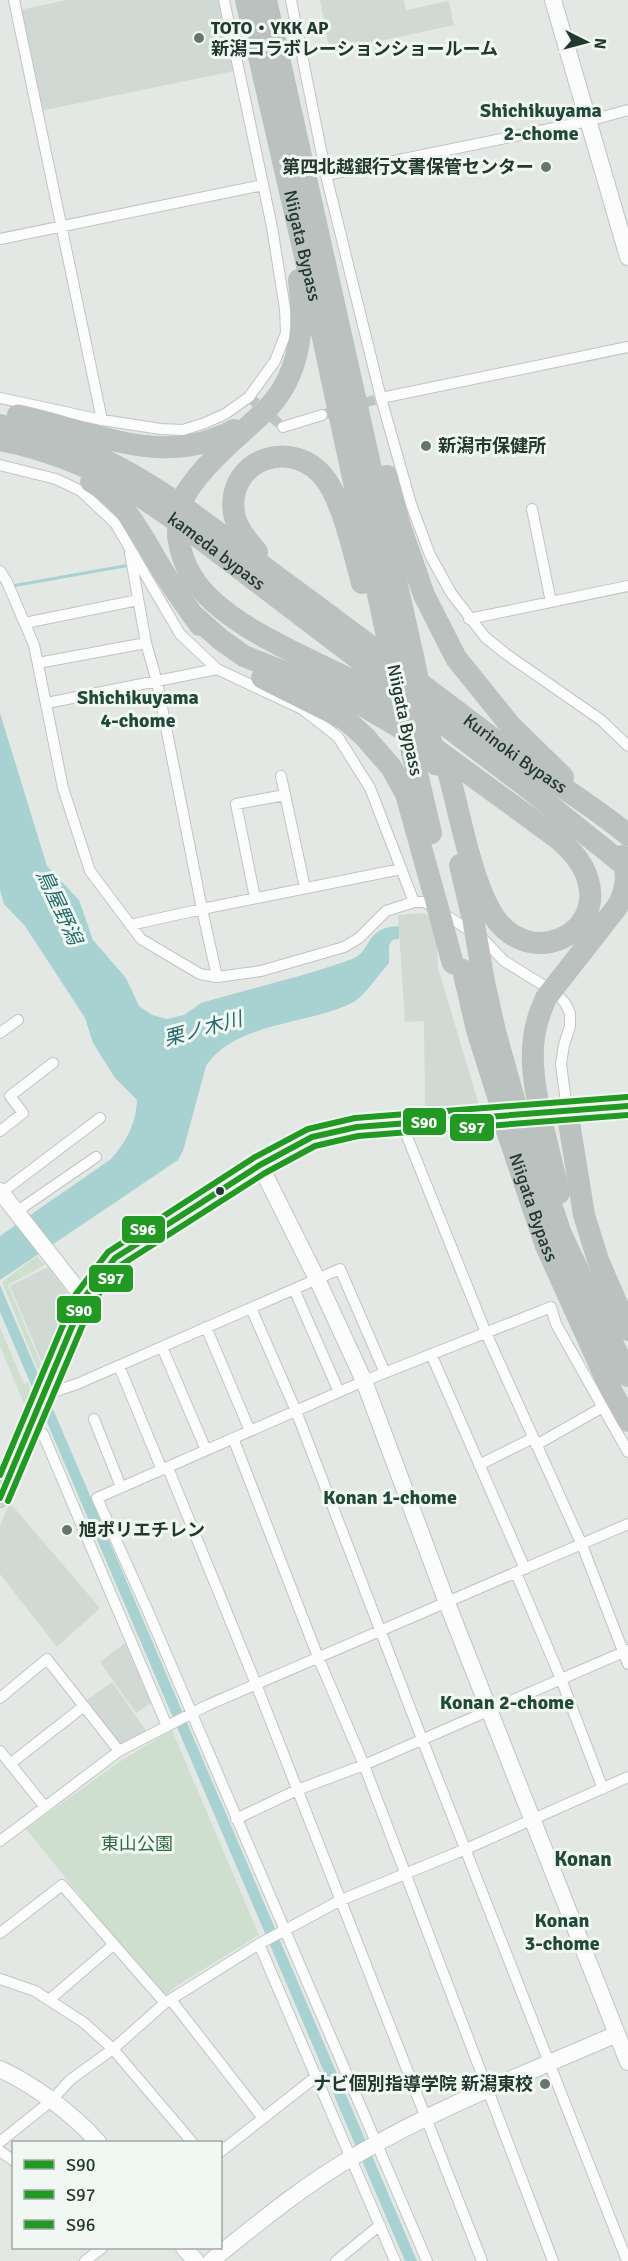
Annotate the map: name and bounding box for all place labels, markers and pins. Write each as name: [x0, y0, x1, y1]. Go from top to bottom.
place label: TOTO・YKK AP 新潟コラボレーションショールーム: [211, 17, 498, 60]
marker: TOTO・YKK AP 新潟コラボレーションショールーム: [192, 31, 206, 45]
place label: 第四北越銀行文書保管センター: [282, 156, 534, 178]
marker: 第四北越銀行文書保管センター: [539, 160, 553, 174]
place label: 新潟市保健所: [438, 435, 546, 457]
marker: 新潟市保健所: [419, 439, 433, 453]
unlabelled marker: [214, 1185, 226, 1197]
place label: 旭ポリエチレン: [79, 1519, 205, 1541]
marker: 旭ポリエチレン: [60, 1523, 74, 1537]
place label: ナビ個別指導学院 新潟東校: [313, 2073, 533, 2095]
marker: ナビ個別指導学院 新潟東校: [538, 2077, 552, 2091]

